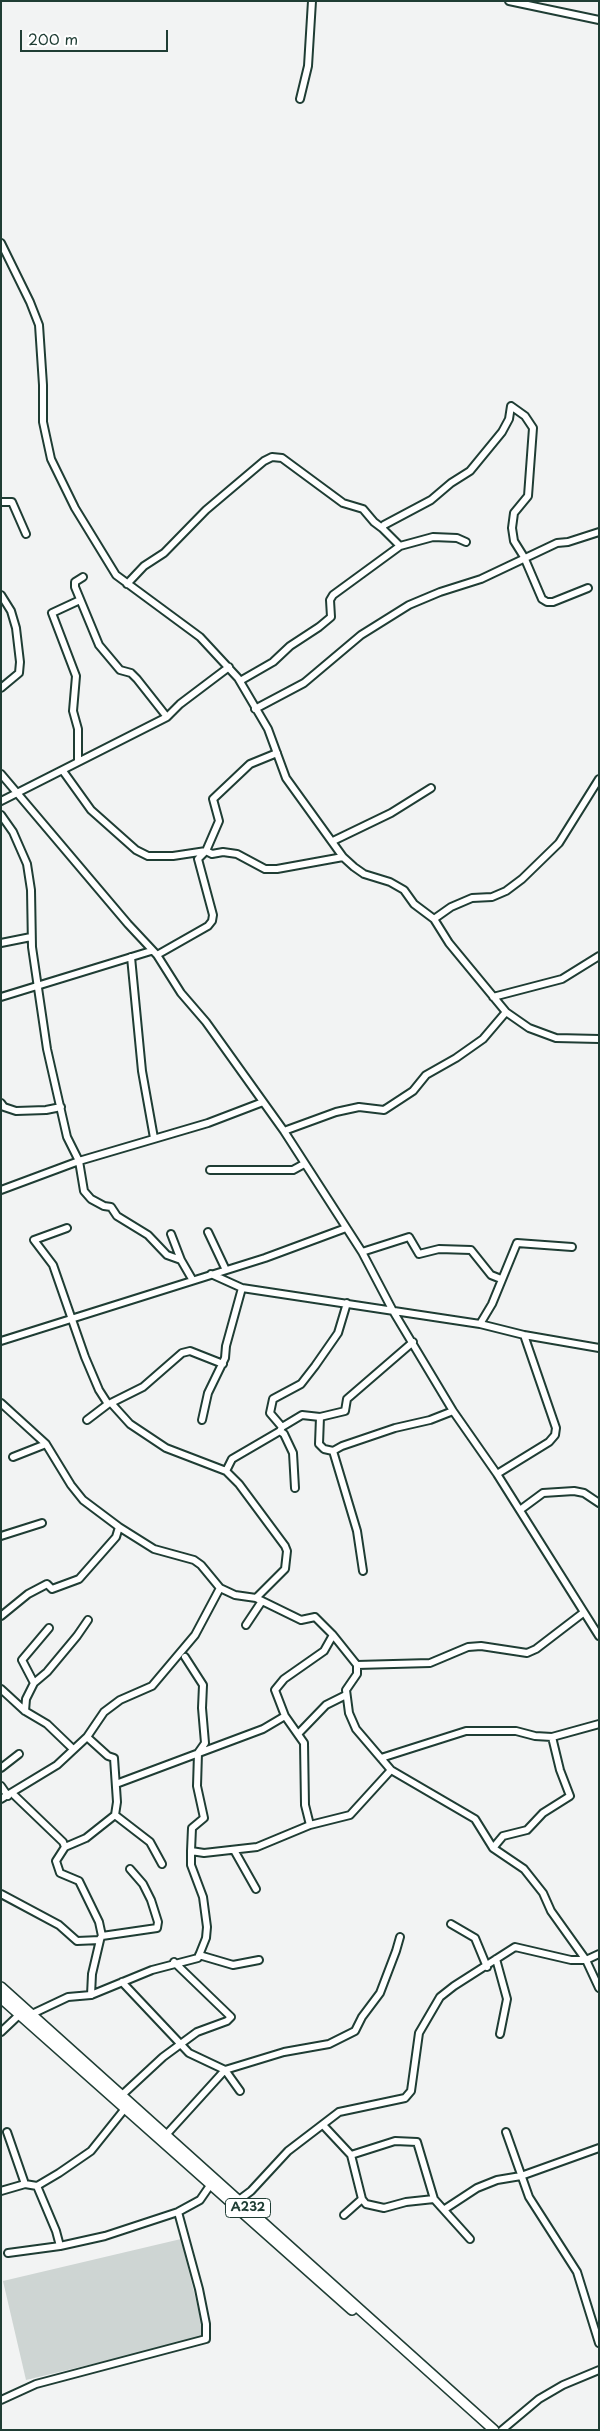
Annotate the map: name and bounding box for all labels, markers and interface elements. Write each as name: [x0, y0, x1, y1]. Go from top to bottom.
scale bar: [22, 20, 170, 52]
text: 200 m: [28, 27, 78, 50]
road number: A232: [226, 2198, 270, 2218]

